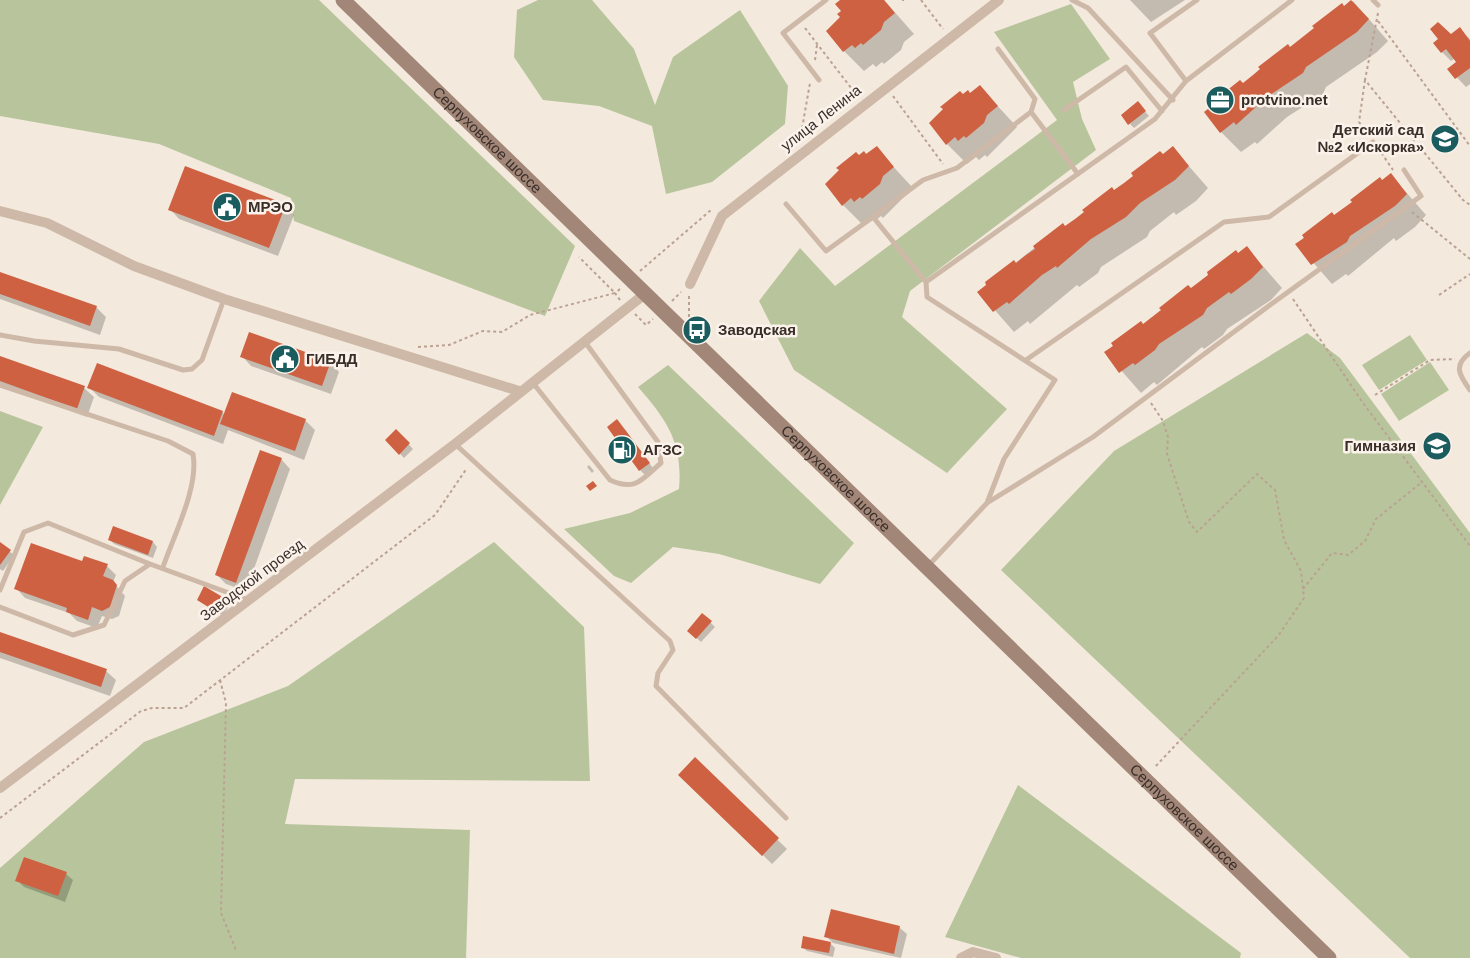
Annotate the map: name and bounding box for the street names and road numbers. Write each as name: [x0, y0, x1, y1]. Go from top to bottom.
street label: улица Ленина: [777, 81, 865, 154]
street label: Серпуховское шоссе: [429, 83, 546, 196]
street label: Серпуховское шоссе: [778, 422, 894, 535]
street label: Заводской проезд: [197, 535, 307, 624]
street label: Серпуховское шоссе: [1127, 760, 1243, 874]

